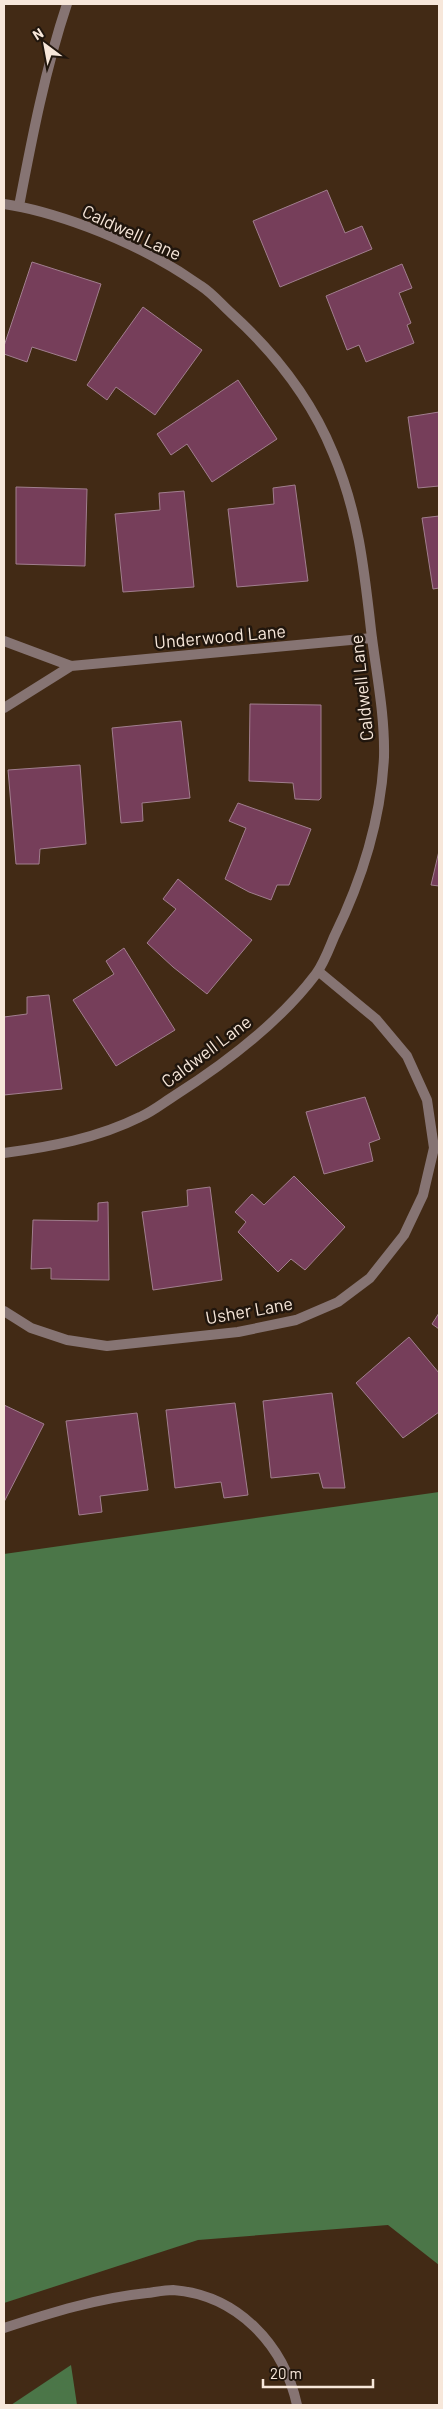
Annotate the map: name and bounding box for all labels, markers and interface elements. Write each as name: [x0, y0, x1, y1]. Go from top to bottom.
north arrow: [20, 20, 70, 70]
text: N: [29, 24, 46, 43]
street label: Caldwell Lane: [79, 199, 185, 265]
street label: Underwood Lane: [153, 619, 287, 653]
street label: Caldwell Lane: [344, 634, 378, 742]
street label: Caldwell Lane: [157, 1010, 255, 1092]
street label: Usher Lane: [204, 1292, 294, 1328]
scale bar: [263, 2356, 373, 2388]
text: 20 m: [270, 2364, 302, 2382]

